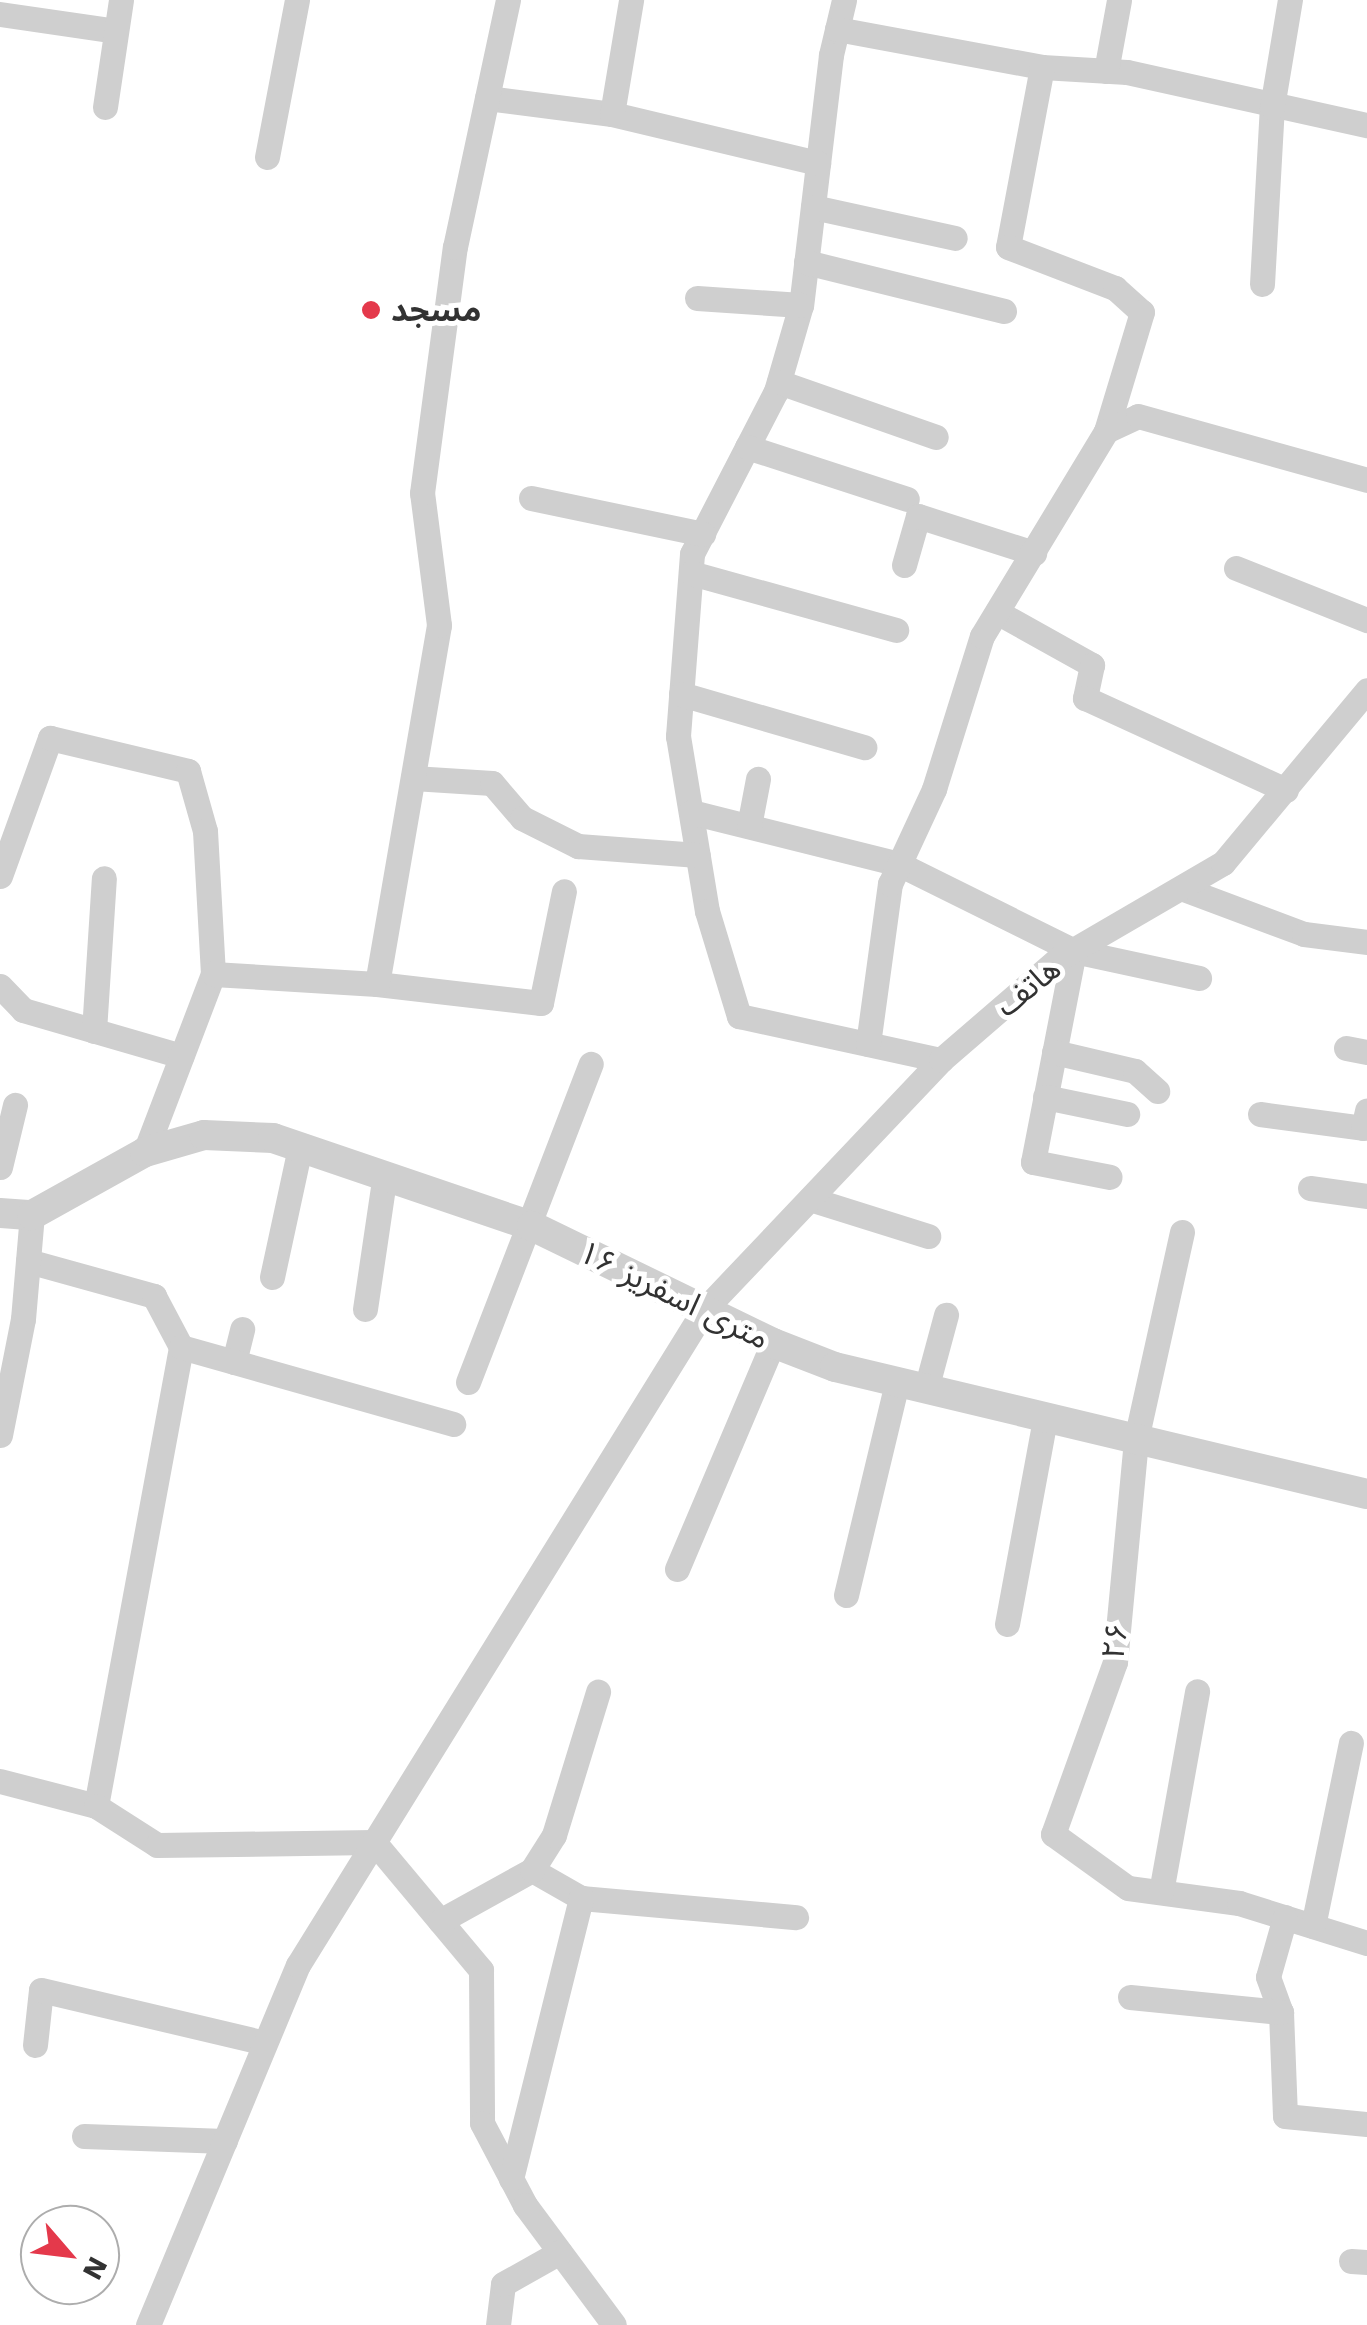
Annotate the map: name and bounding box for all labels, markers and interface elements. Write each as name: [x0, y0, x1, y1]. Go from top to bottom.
place label: مسجد: [391, 291, 481, 329]
marker: مسجد: [360, 299, 382, 321]
street label: هاتف: [988, 949, 1068, 1025]
street label: ۱۶ متری اسفریز: [573, 1232, 775, 1358]
street label: ۲۶: [1093, 1620, 1137, 1662]
north arrow: [20, 2205, 120, 2305]
text: N: [76, 2251, 115, 2285]

